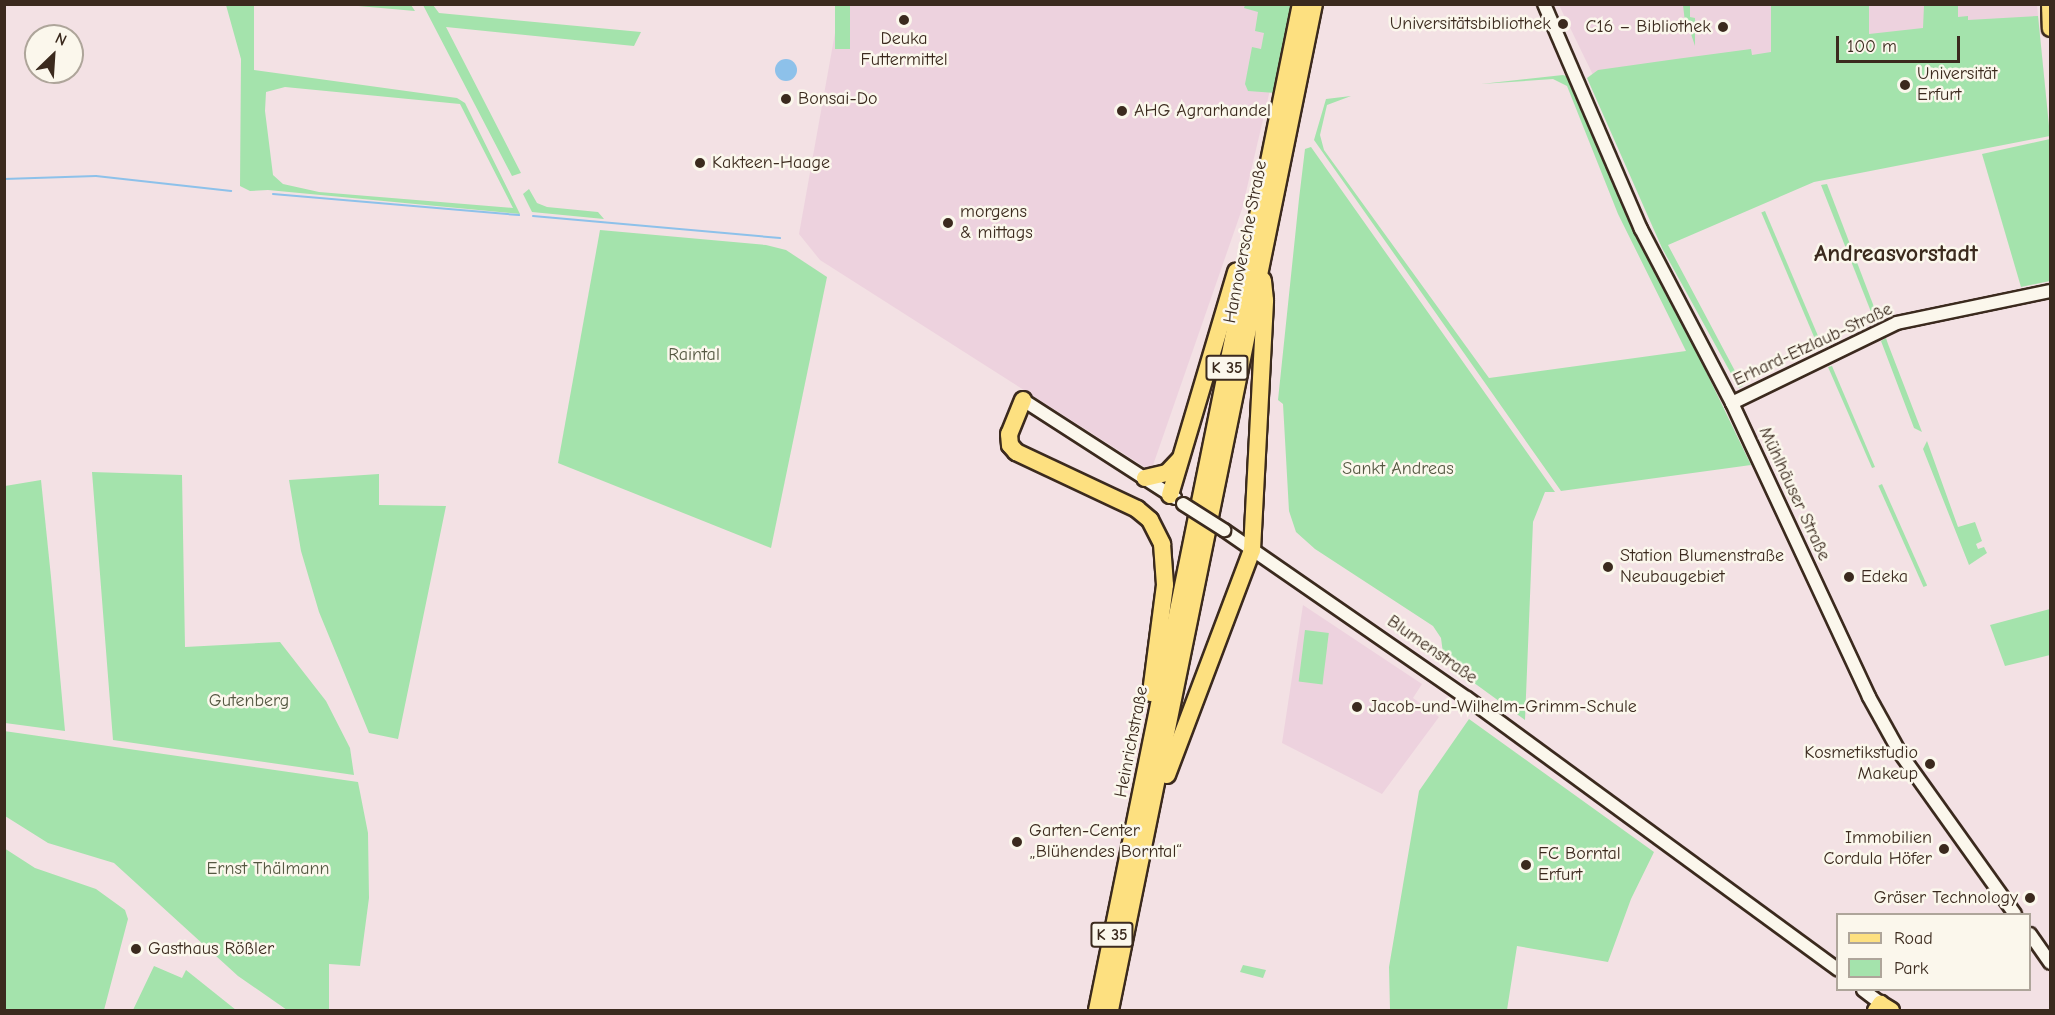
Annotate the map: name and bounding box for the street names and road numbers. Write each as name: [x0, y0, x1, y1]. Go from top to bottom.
street label: Hannoversche Straße: [1220, 159, 1272, 325]
street label: Erhard-Etzlaub-Straße: [1730, 299, 1896, 391]
road number: K 35: [1204, 355, 1250, 381]
street label: Mühlhäuser Straße: [1754, 424, 1834, 564]
street label: Blumenstraße: [1383, 611, 1481, 689]
street label: Heinrichstraße: [1111, 685, 1153, 799]
road number: K 35: [1090, 922, 1134, 948]

